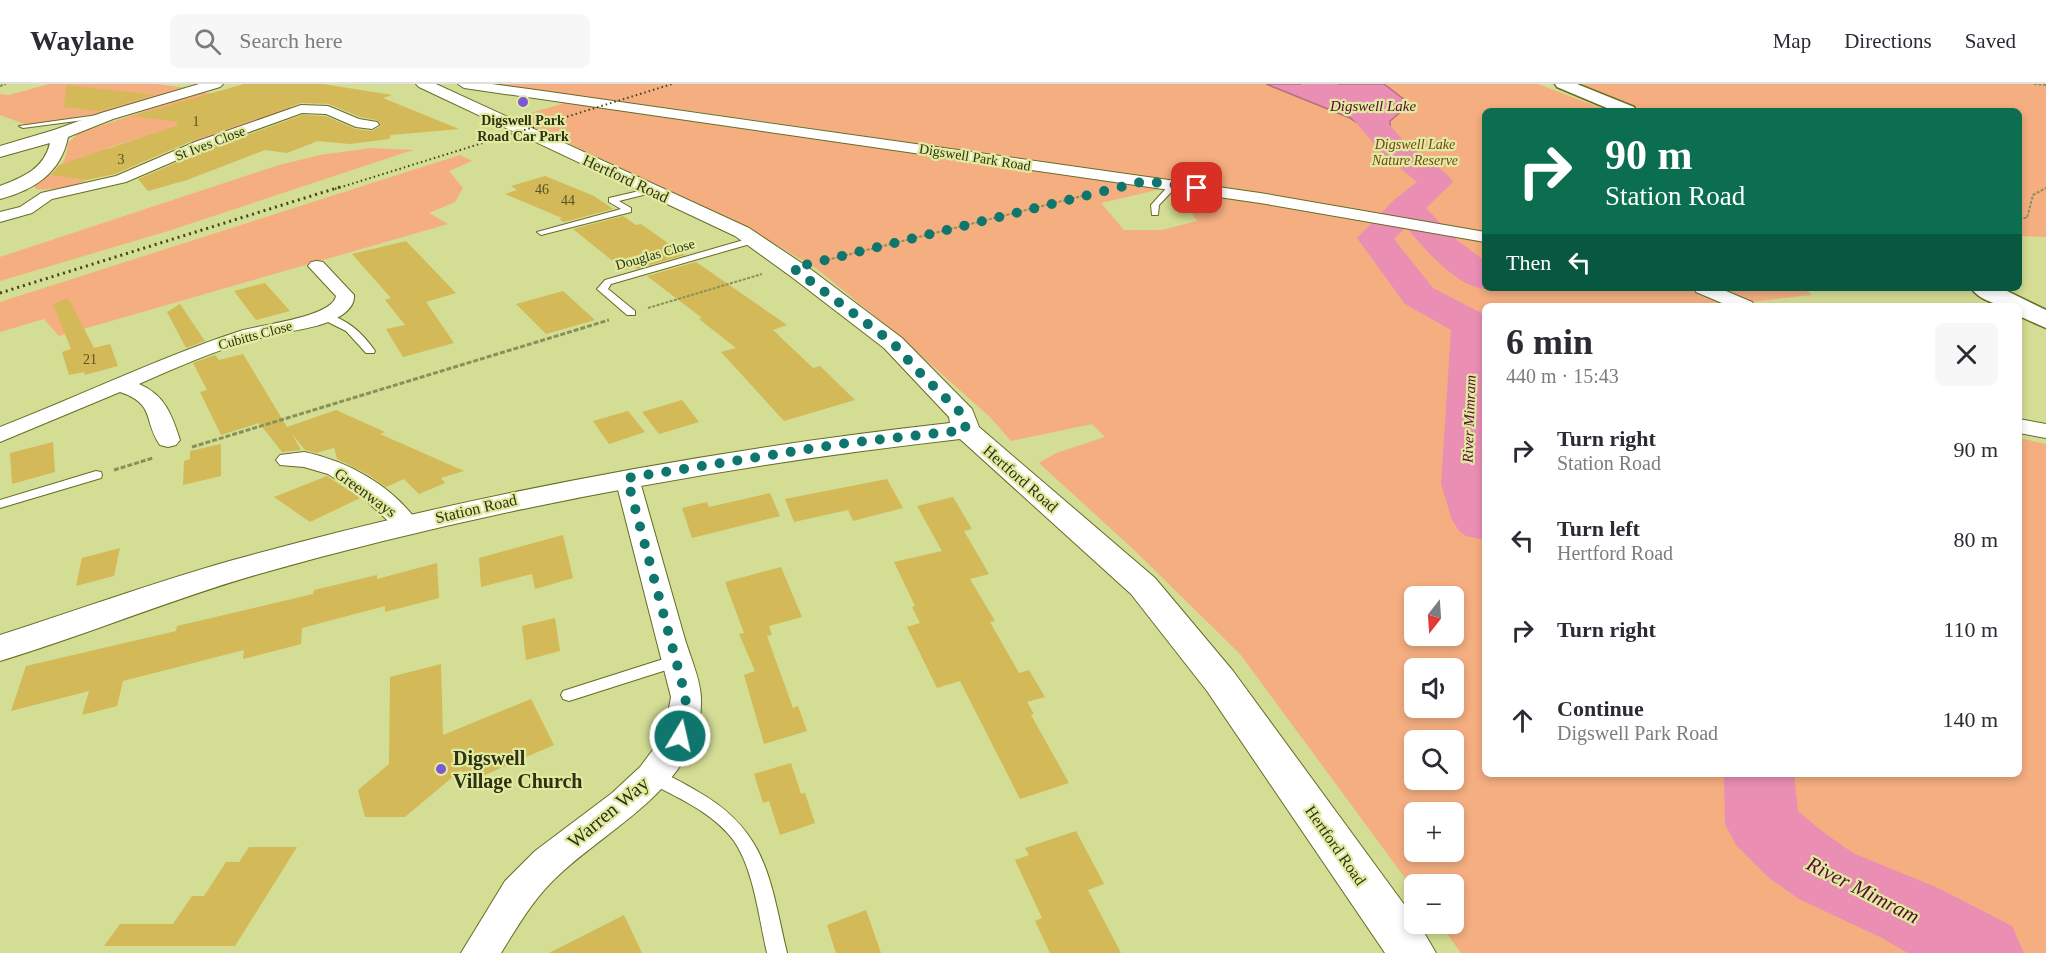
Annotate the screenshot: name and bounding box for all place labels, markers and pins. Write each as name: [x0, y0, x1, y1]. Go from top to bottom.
marker: Digswell Park Road Car Park: [516, 95, 530, 109]
place label: Digswell Park Road Car Park: [477, 113, 569, 144]
pin: [1171, 162, 1222, 213]
place label: Digswell Village Church: [453, 747, 582, 793]
marker: Digswell Village Church: [434, 762, 448, 776]

